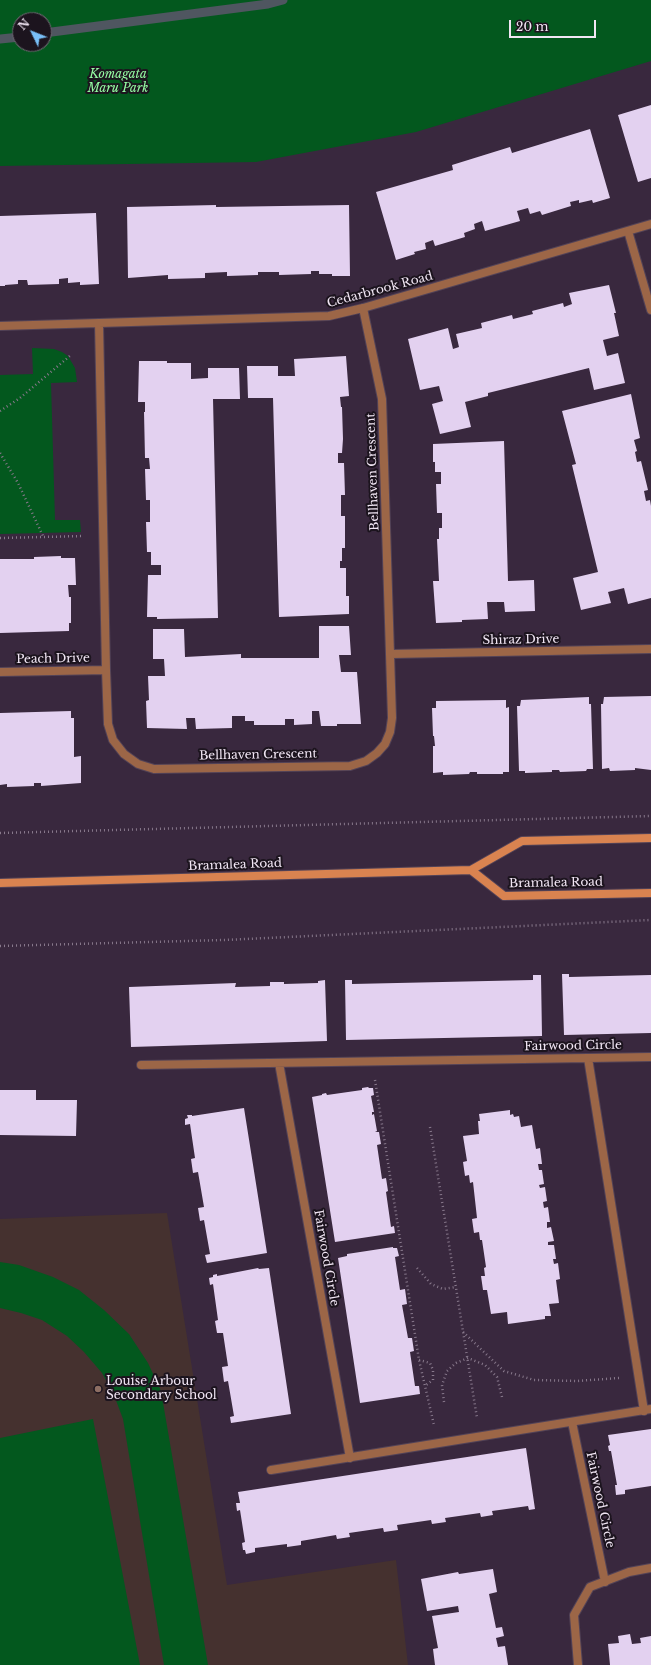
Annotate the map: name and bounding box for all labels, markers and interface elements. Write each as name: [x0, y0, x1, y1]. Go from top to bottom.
north arrow: [12, 12, 52, 52]
scale bar: [511, 12, 598, 38]
text: N: [15, 16, 33, 33]
text: 20 m: [516, 19, 548, 34]
park label: Komagata Maru Park: [88, 68, 148, 96]
street label: Cedarbrook Road: [326, 269, 434, 311]
street label: Bellhaven Crescent: [364, 413, 382, 531]
street label: Shiraz Drive: [482, 632, 560, 648]
street label: Peach Drive: [16, 651, 90, 667]
street label: Bellhaven Crescent: [199, 747, 317, 763]
street label: Bramalea Road: [188, 856, 282, 874]
street label: Bramalea Road: [509, 875, 603, 891]
street label: Fairwood Circle: [524, 1038, 622, 1054]
street label: Fairwood Circle: [310, 1209, 342, 1307]
place label: Louise Arbour Secondary School: [106, 1375, 217, 1403]
marker: Louise Arbour Secondary School: [93, 1384, 103, 1394]
street label: Fairwood Circle: [583, 1451, 617, 1549]

